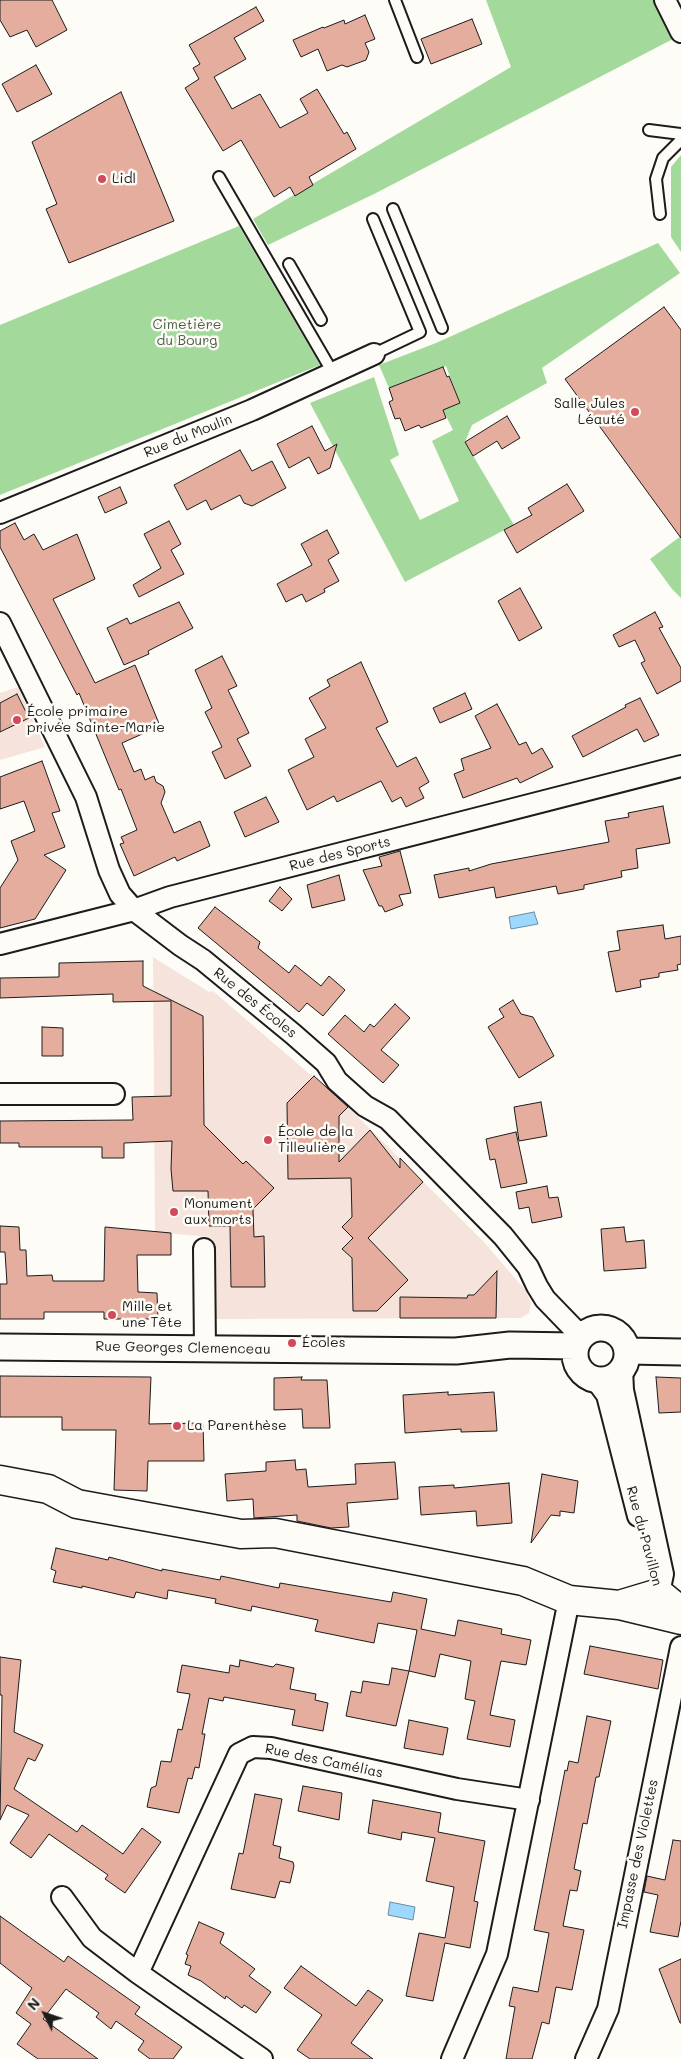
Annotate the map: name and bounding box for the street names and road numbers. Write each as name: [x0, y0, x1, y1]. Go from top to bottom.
street label: Rue du Moulin: [142, 411, 234, 461]
street label: Rue des Sports: [288, 833, 392, 875]
street label: Rue des Écoles: [210, 964, 300, 1042]
street label: Rue Georges Clemenceau: [95, 1338, 271, 1358]
street label: Rue du Pavillon: [623, 1484, 665, 1588]
street label: Rue des Camélias: [263, 1740, 385, 1782]
street label: Impasse des Violettes: [614, 1778, 662, 1930]

